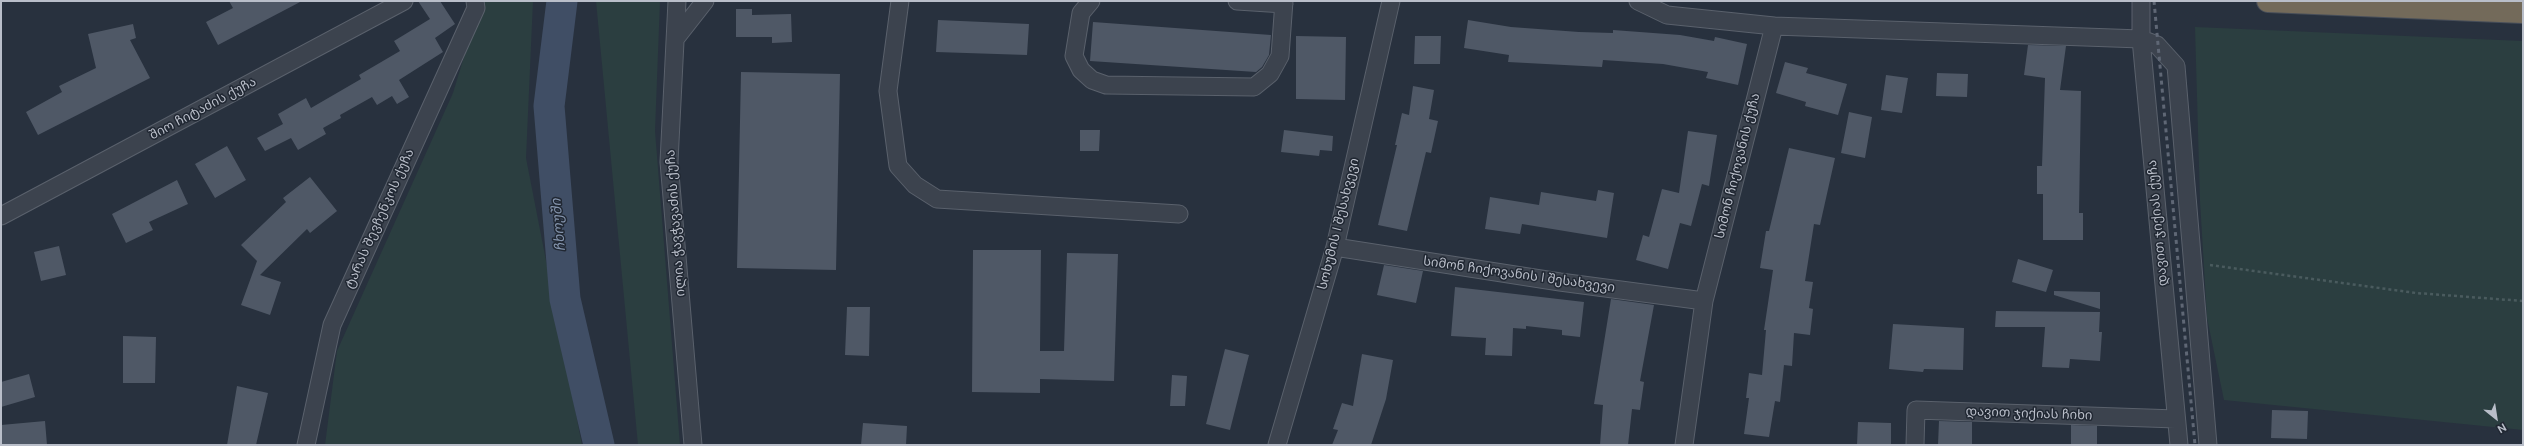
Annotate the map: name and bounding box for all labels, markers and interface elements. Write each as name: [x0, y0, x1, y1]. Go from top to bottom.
street label: შიო ჩიტაძის ქუჩა: [147, 74, 259, 144]
street label: სიმონ ჩიქოვანის ქუჩა: [1712, 92, 1764, 240]
street label: ტარას შევჩენკოს ქუჩა: [342, 147, 418, 291]
street label: ილია ჭავჭავაძის ქუჩა: [663, 149, 689, 297]
street label: სოხუმის I შესახვევი: [1315, 157, 1363, 291]
street label: დავით ჯიქიას ქუჩა: [2145, 159, 2171, 287]
water label: ჩხოუში: [548, 198, 570, 252]
street label: სიმონ ჩიქოვანის I შესახვევი: [1422, 254, 1616, 296]
north arrow: [2476, 398, 2516, 438]
street label: დავით ჯიქიას ჩიხი: [1965, 404, 2093, 424]
text: N: [2495, 420, 2509, 436]

